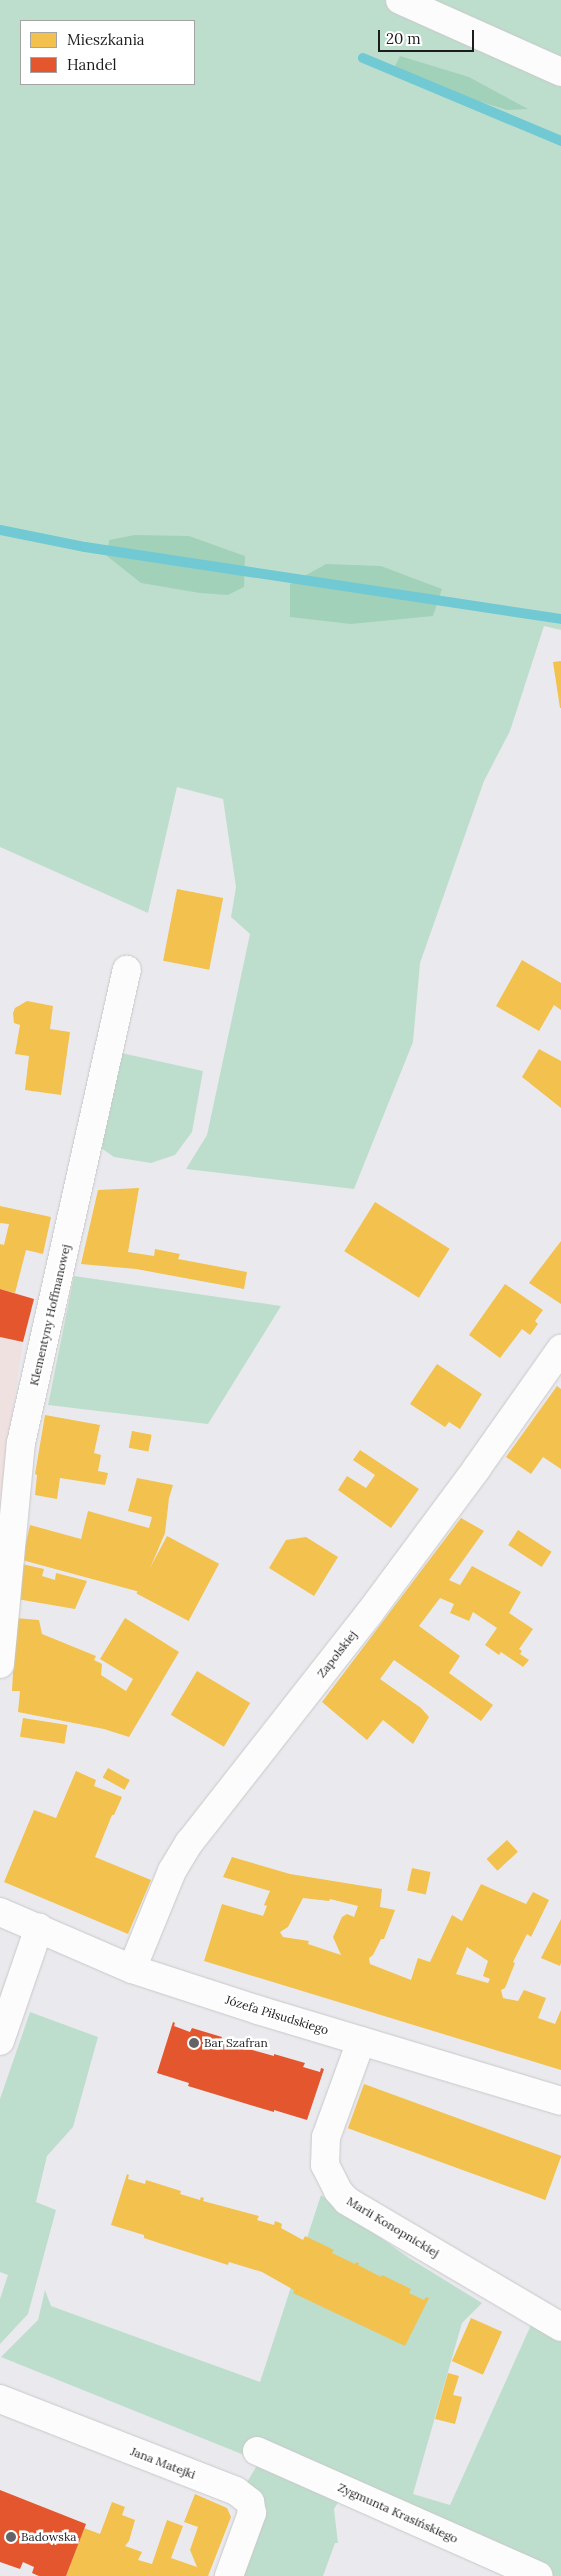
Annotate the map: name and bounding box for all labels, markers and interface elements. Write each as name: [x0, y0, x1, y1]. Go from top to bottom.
legend: [20, 20, 195, 85]
scale bar: [381, 20, 477, 52]
text: 20 m: [386, 29, 421, 48]
text: Mieszkania: [67, 30, 145, 49]
text: Handel: [67, 55, 117, 74]
street label: Klementyny Hoffmanowej: [27, 1243, 73, 1387]
street label: Zapolskiej: [314, 1628, 360, 1680]
street label: Józefa Piłsudskiego: [224, 1992, 330, 2038]
place label: Bar Szafran: [204, 2036, 268, 2050]
marker: Bar Szafran: [188, 2037, 200, 2049]
street label: Marii Konopnickiej: [344, 2194, 442, 2260]
street label: Jana Matejki: [129, 2444, 197, 2482]
street label: Zygmunta Krasińskiego: [336, 2480, 460, 2546]
place label: Badowska: [21, 2530, 77, 2544]
marker: Badowska: [5, 2531, 17, 2543]

